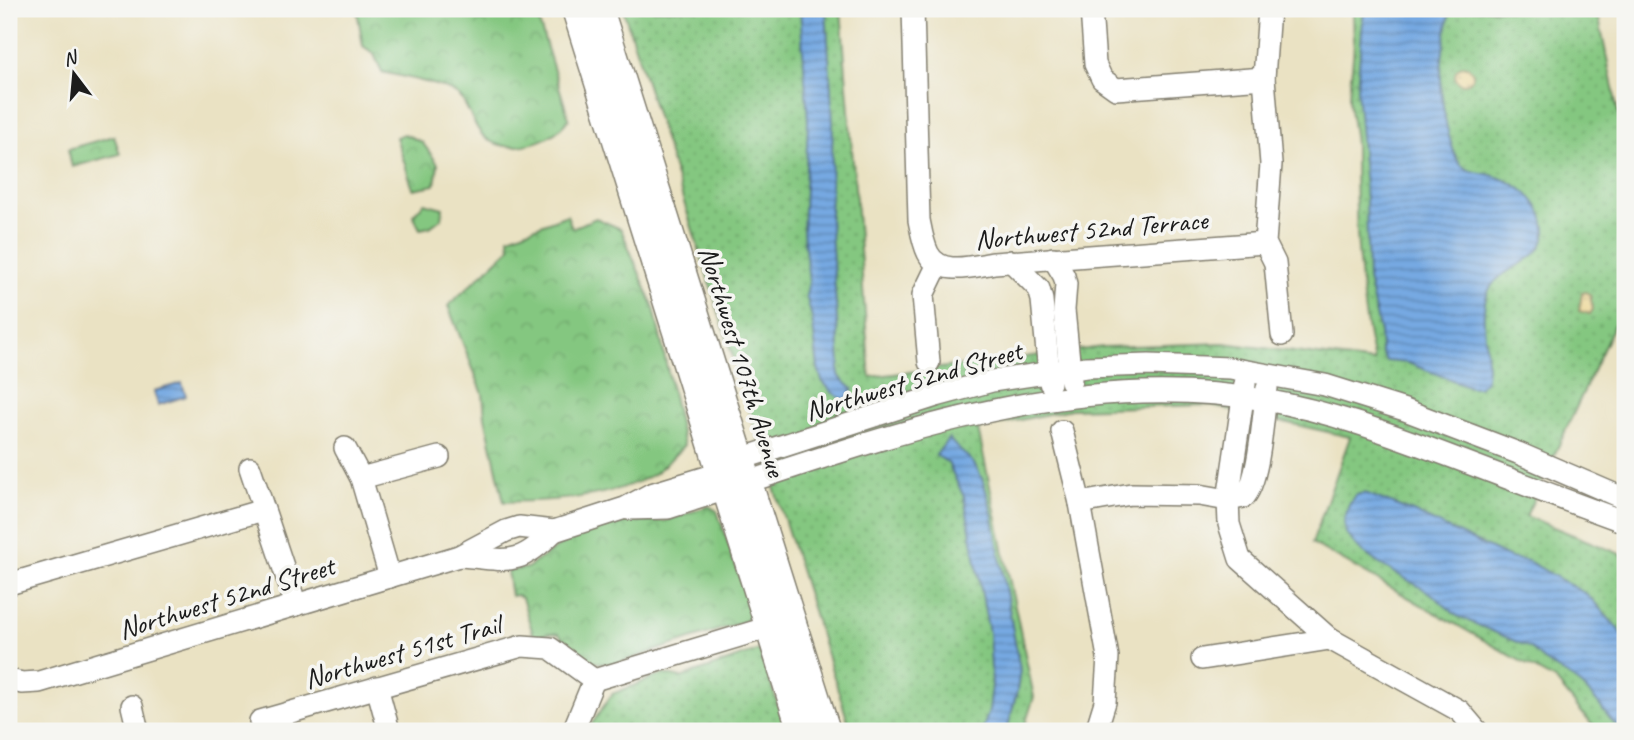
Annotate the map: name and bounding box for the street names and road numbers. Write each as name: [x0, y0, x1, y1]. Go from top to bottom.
street label: Northwest 52nd Terrace: [973, 202, 1211, 257]
street label: Northwest 107th Avenue: [691, 242, 795, 482]
street label: Northwest 52nd Street: [801, 332, 1028, 428]
street label: Northwest 52nd Street: [114, 547, 341, 647]
street label: Northwest 51st Trail: [300, 605, 509, 696]

